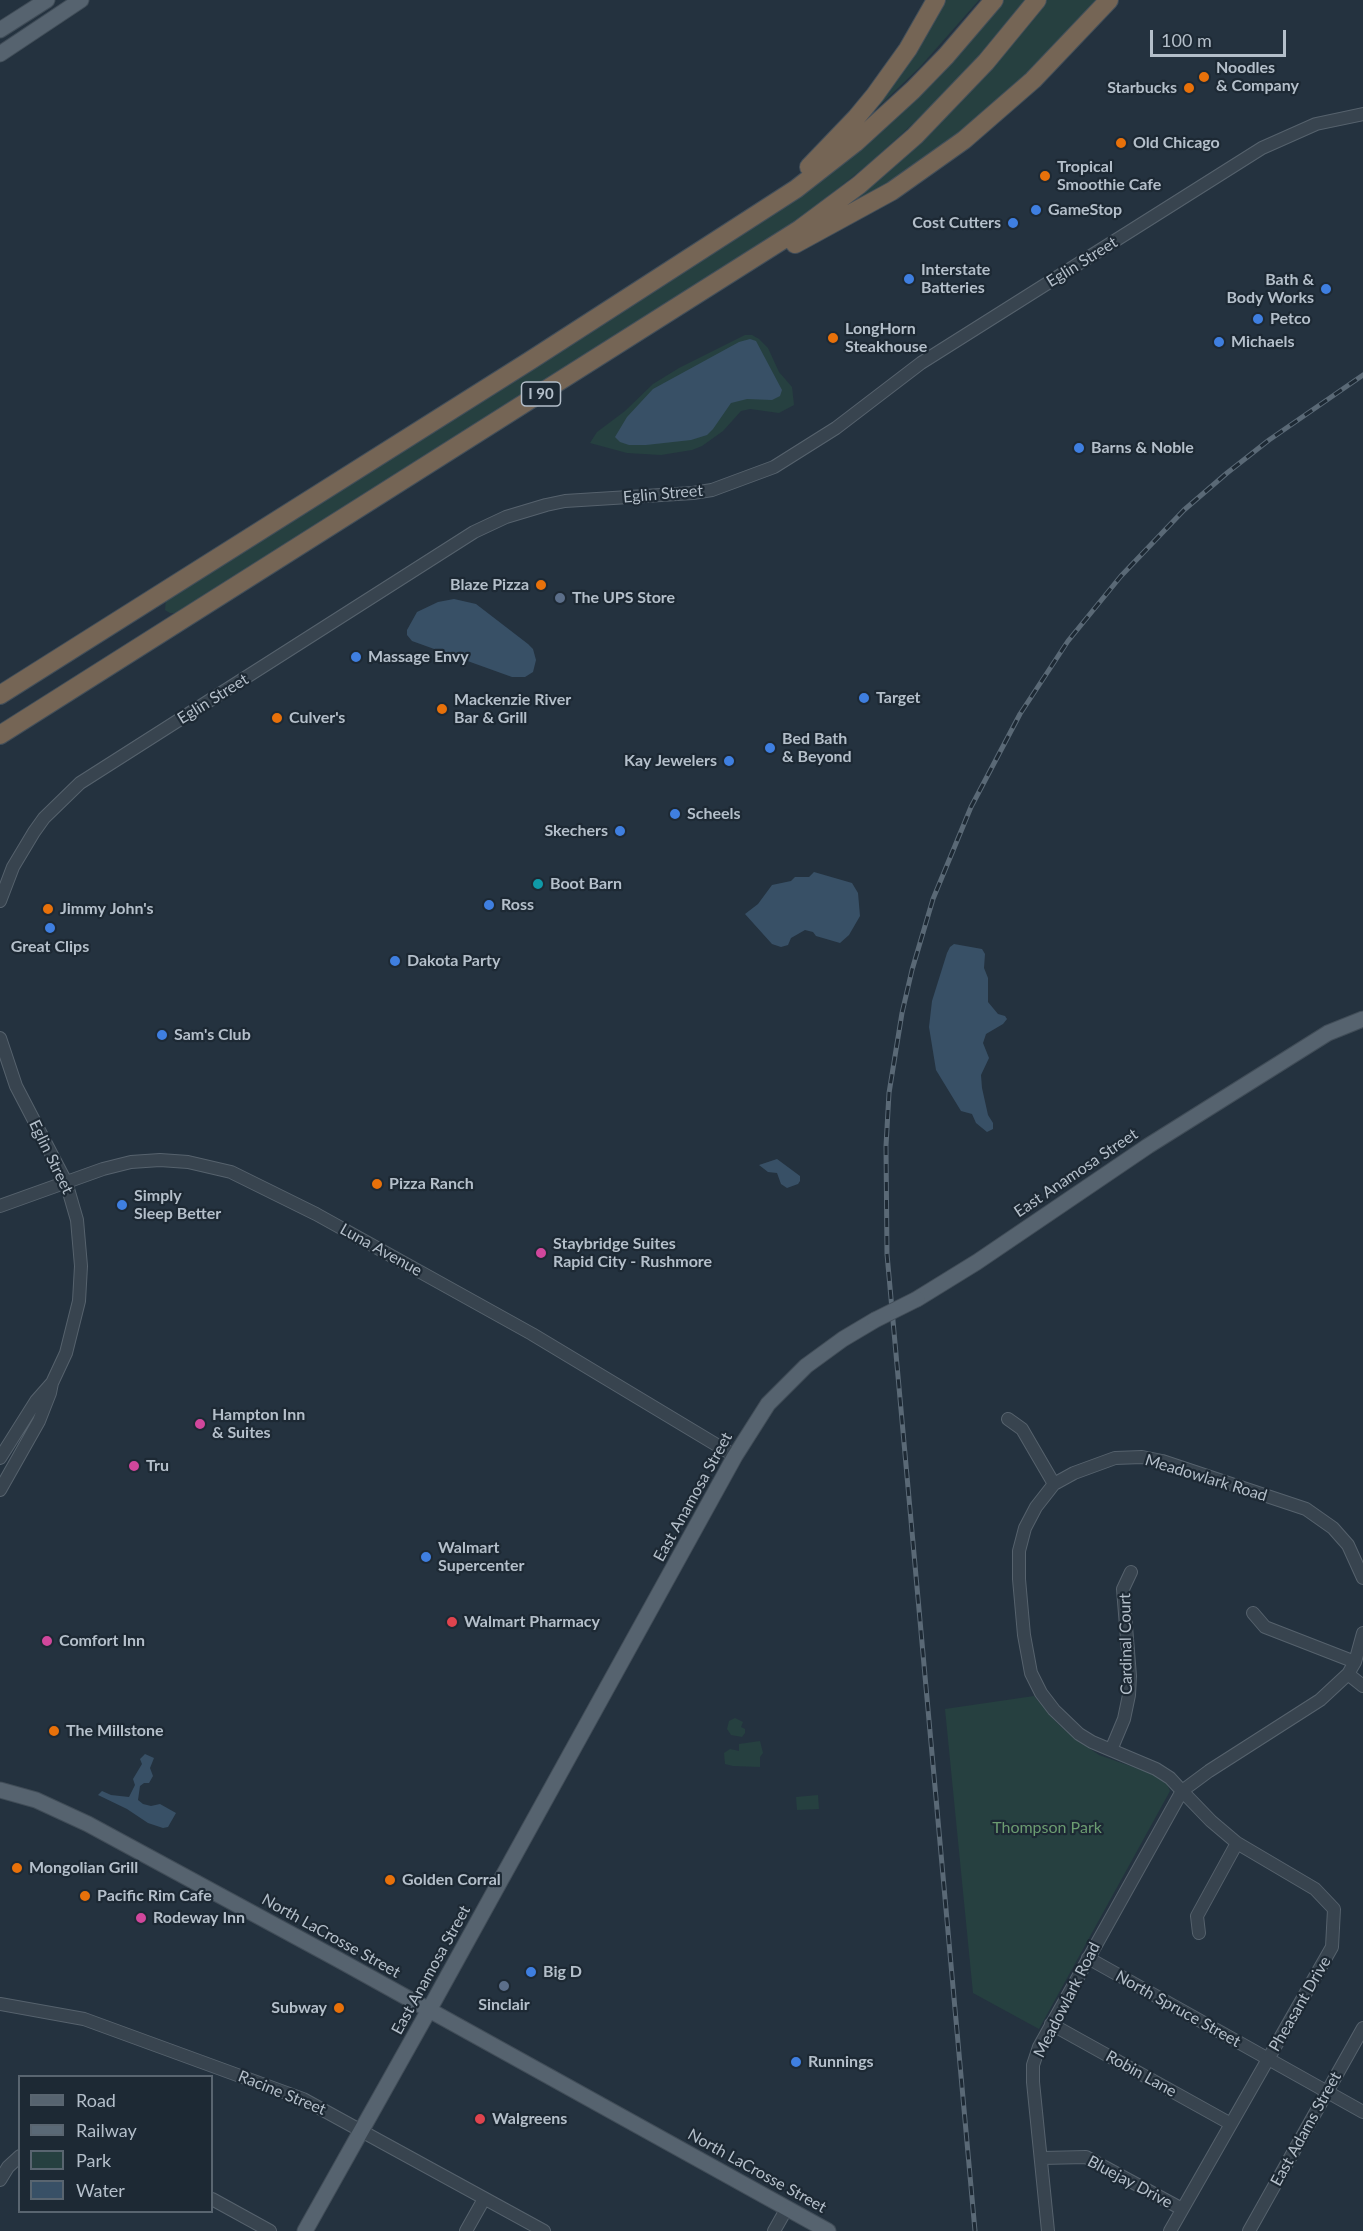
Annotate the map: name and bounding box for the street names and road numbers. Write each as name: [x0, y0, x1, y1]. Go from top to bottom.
street label: Eglin Street: [1043, 233, 1121, 291]
road number: I 90: [522, 382, 560, 406]
street label: Eglin Street: [622, 481, 704, 507]
street label: Eglin Street: [174, 670, 252, 728]
street label: Eglin Street: [25, 1117, 77, 1197]
street label: East Anamosa Street: [1011, 1125, 1141, 1221]
street label: Luna Avenue: [337, 1220, 425, 1280]
street label: East Anamosa Street: [649, 1429, 737, 1565]
street label: Meadowlark Road: [1143, 1450, 1269, 1506]
street label: Cardinal Court: [1116, 1593, 1136, 1695]
street label: North LaCrosse Street: [258, 1890, 404, 1982]
street label: East Anamosa Street: [387, 1902, 475, 2038]
street label: Meadowlark Road: [1030, 1939, 1104, 2061]
street label: Pheasant Drive: [1265, 1953, 1335, 2055]
street label: North Spruce Street: [1112, 1967, 1244, 2051]
street label: Robin Lane: [1102, 2047, 1180, 2101]
street label: Racine Street: [235, 2067, 329, 2119]
street label: East Adams Street: [1267, 2068, 1345, 2190]
street label: North LaCrosse Street: [684, 2125, 830, 2217]
street label: Bluejay Drive: [1084, 2152, 1176, 2212]

